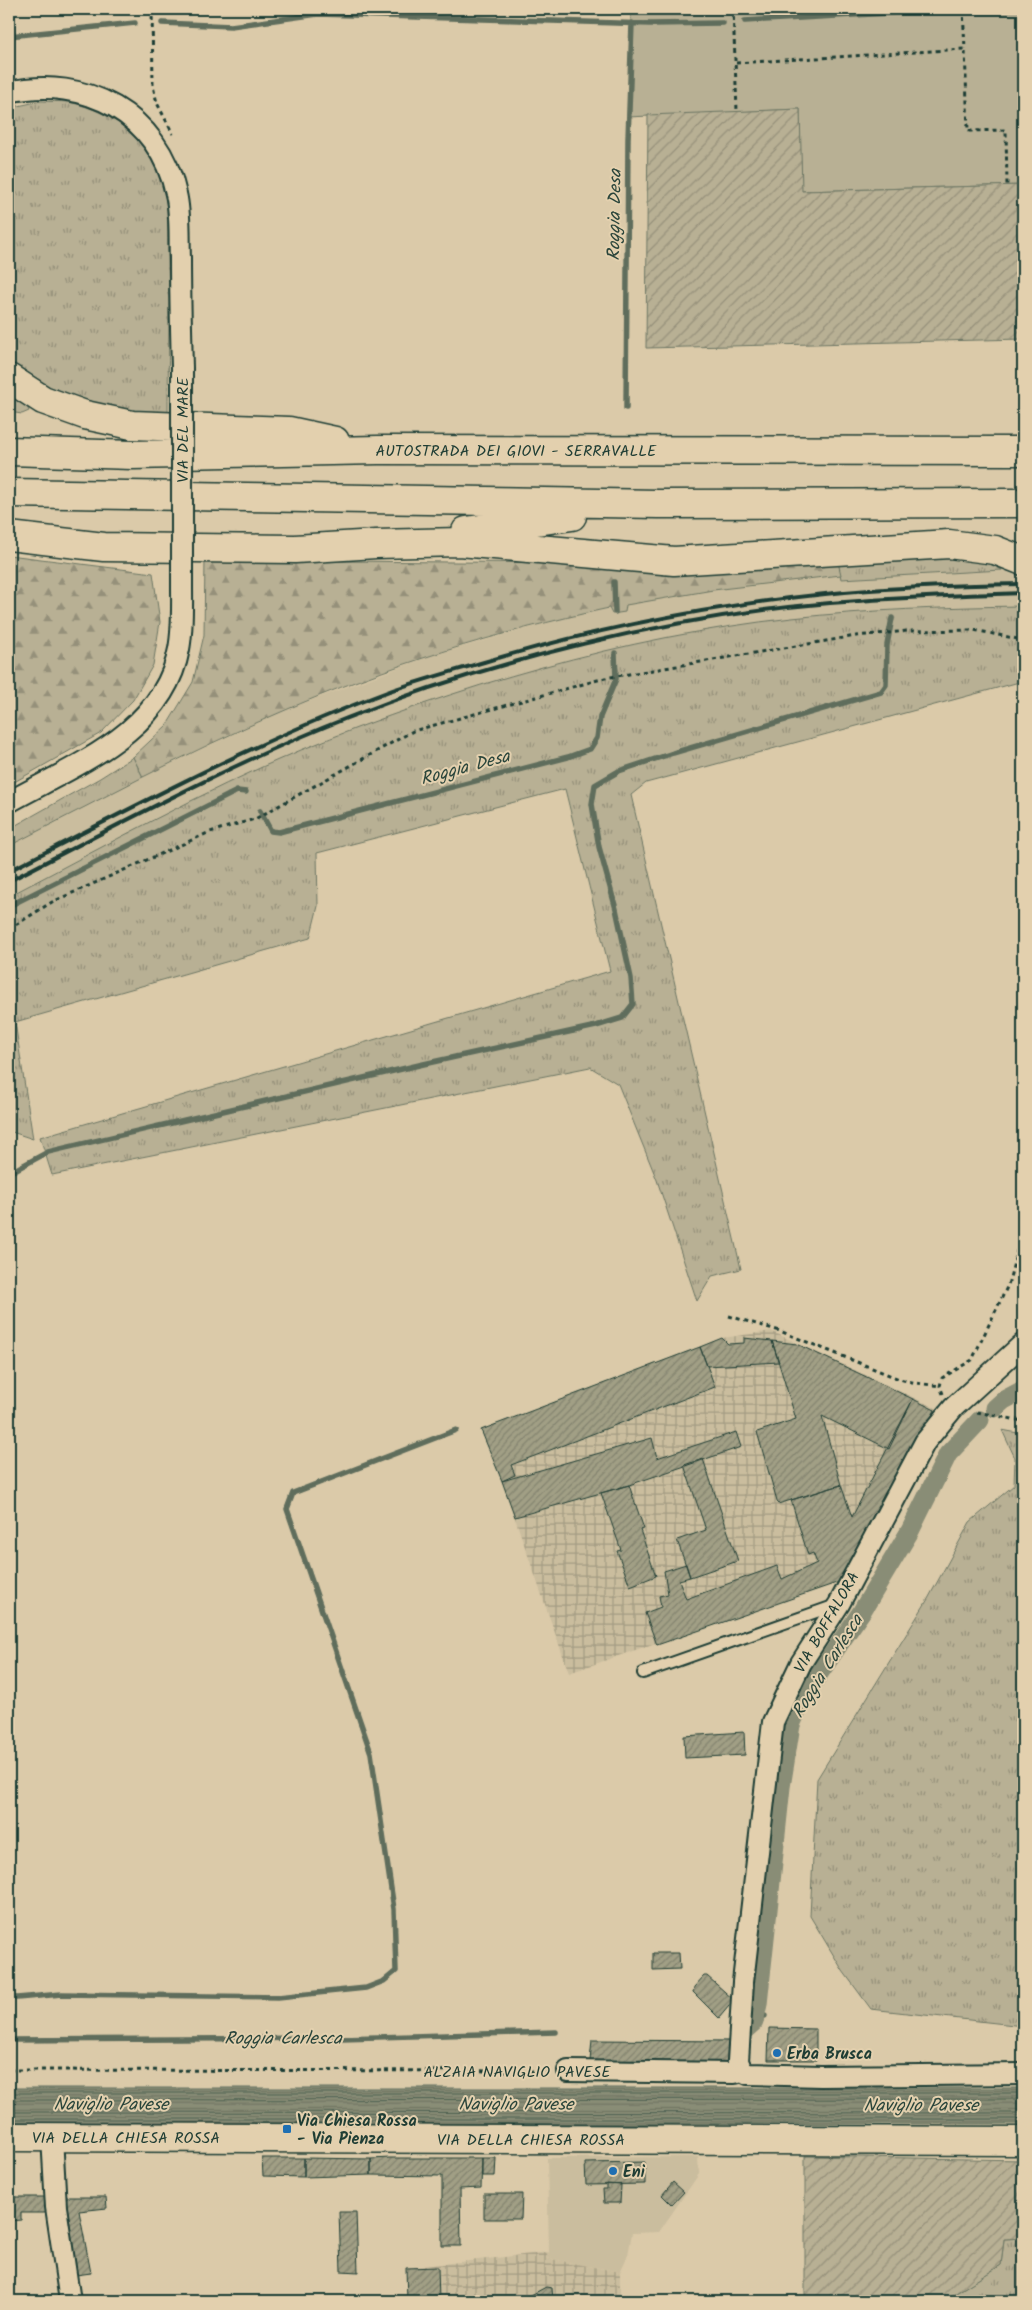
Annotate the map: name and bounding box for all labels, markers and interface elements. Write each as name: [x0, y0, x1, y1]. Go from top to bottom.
water label: Roggia Desa: [600, 167, 631, 261]
street label: VIA DEL MARE: [171, 377, 196, 483]
street label: AUTOSTRADA DEI GIOVI - SERRAVALLE: [376, 439, 657, 464]
water label: Roggia Desa: [417, 742, 515, 794]
street label: VIA BOFFALORA: [788, 1567, 867, 1678]
water label: Roggia Carlesca: [785, 1608, 873, 1724]
water label: Roggia Carlesca: [224, 2025, 343, 2054]
place label: Erba Brusca: [787, 2042, 872, 2067]
marker: Erba Brusca: [771, 2047, 783, 2059]
street label: ALZAIA NAVIGLIO PAVESE: [423, 2060, 611, 2085]
water label: Naviglio Pavese: [54, 2091, 170, 2120]
water label: Naviglio Pavese: [459, 2091, 575, 2120]
water label: Naviglio Pavese: [864, 2092, 980, 2121]
place label: Via Chiesa Rossa - Via Pienza: [297, 2109, 417, 2152]
marker: Via Chiesa Rossa - Via Pienza: [281, 2123, 293, 2135]
street label: VIA DELLA CHIESA ROSSA: [32, 2126, 220, 2151]
street label: VIA DELLA CHIESA ROSSA: [437, 2128, 625, 2153]
place label: Eni: [623, 2160, 646, 2185]
marker: Eni: [607, 2165, 619, 2177]

